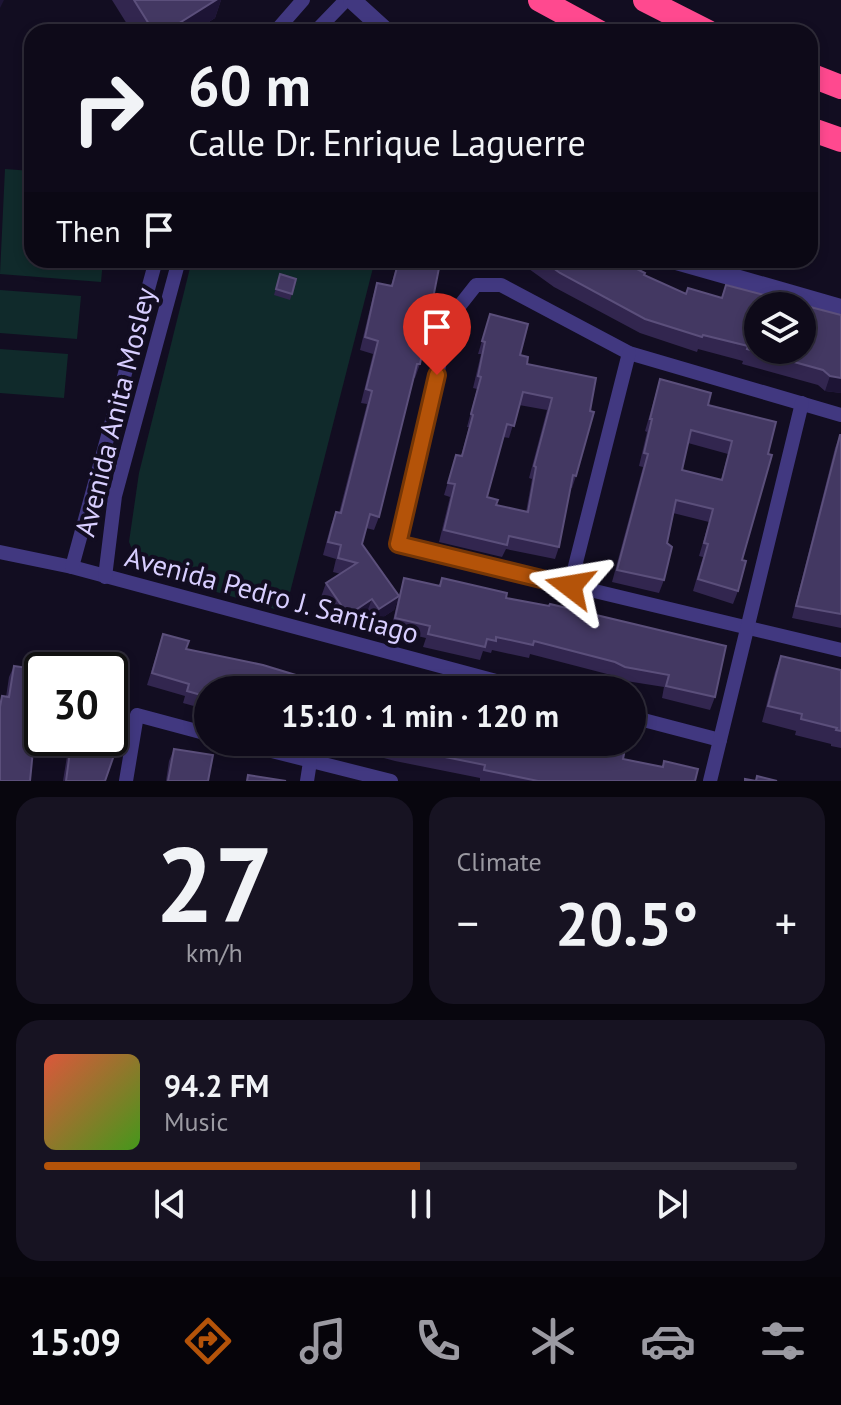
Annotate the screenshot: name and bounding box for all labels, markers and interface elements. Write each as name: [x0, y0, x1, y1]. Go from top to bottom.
text: 60 m: [188, 49, 311, 121]
icon: right: [56, 56, 160, 160]
text: Calle Dr. Enrique Laguerre: [188, 119, 586, 166]
icon: arrive: [137, 208, 181, 252]
text: Then: [56, 211, 121, 250]
street label: Avenida Anita Mosley: [66, 284, 163, 540]
map controls: [744, 292, 816, 364]
button: layers: [744, 292, 816, 364]
pin: [403, 293, 471, 375]
icon: arrive: [415, 305, 459, 349]
street label: Avenida Pedro J. Santiago: [121, 538, 423, 652]
position arrow: [528, 544, 612, 628]
speed limit sign: 30: [24, 652, 128, 756]
text: 15:10 · 1 min · 120 m: [281, 696, 559, 735]
text: 27: [155, 816, 273, 951]
text: Climate: [457, 845, 542, 878]
text: 20.5°: [555, 884, 698, 962]
text: −: [457, 894, 479, 951]
text: +: [775, 894, 797, 951]
text: km/h: [186, 936, 243, 969]
text: 94.2 FM: [164, 1066, 269, 1105]
text: Music: [164, 1105, 228, 1138]
icon: previous: [148, 1182, 192, 1226]
icon: pause: [399, 1182, 443, 1226]
icon: next: [650, 1182, 694, 1226]
icon: directions: [180, 1313, 236, 1369]
icon: music: [295, 1313, 351, 1369]
icon: phone: [410, 1313, 466, 1369]
icon: climate: [525, 1313, 581, 1369]
icon: car: [640, 1313, 696, 1369]
icon: filters: [755, 1313, 811, 1369]
text: 15:09: [30, 1318, 121, 1365]

